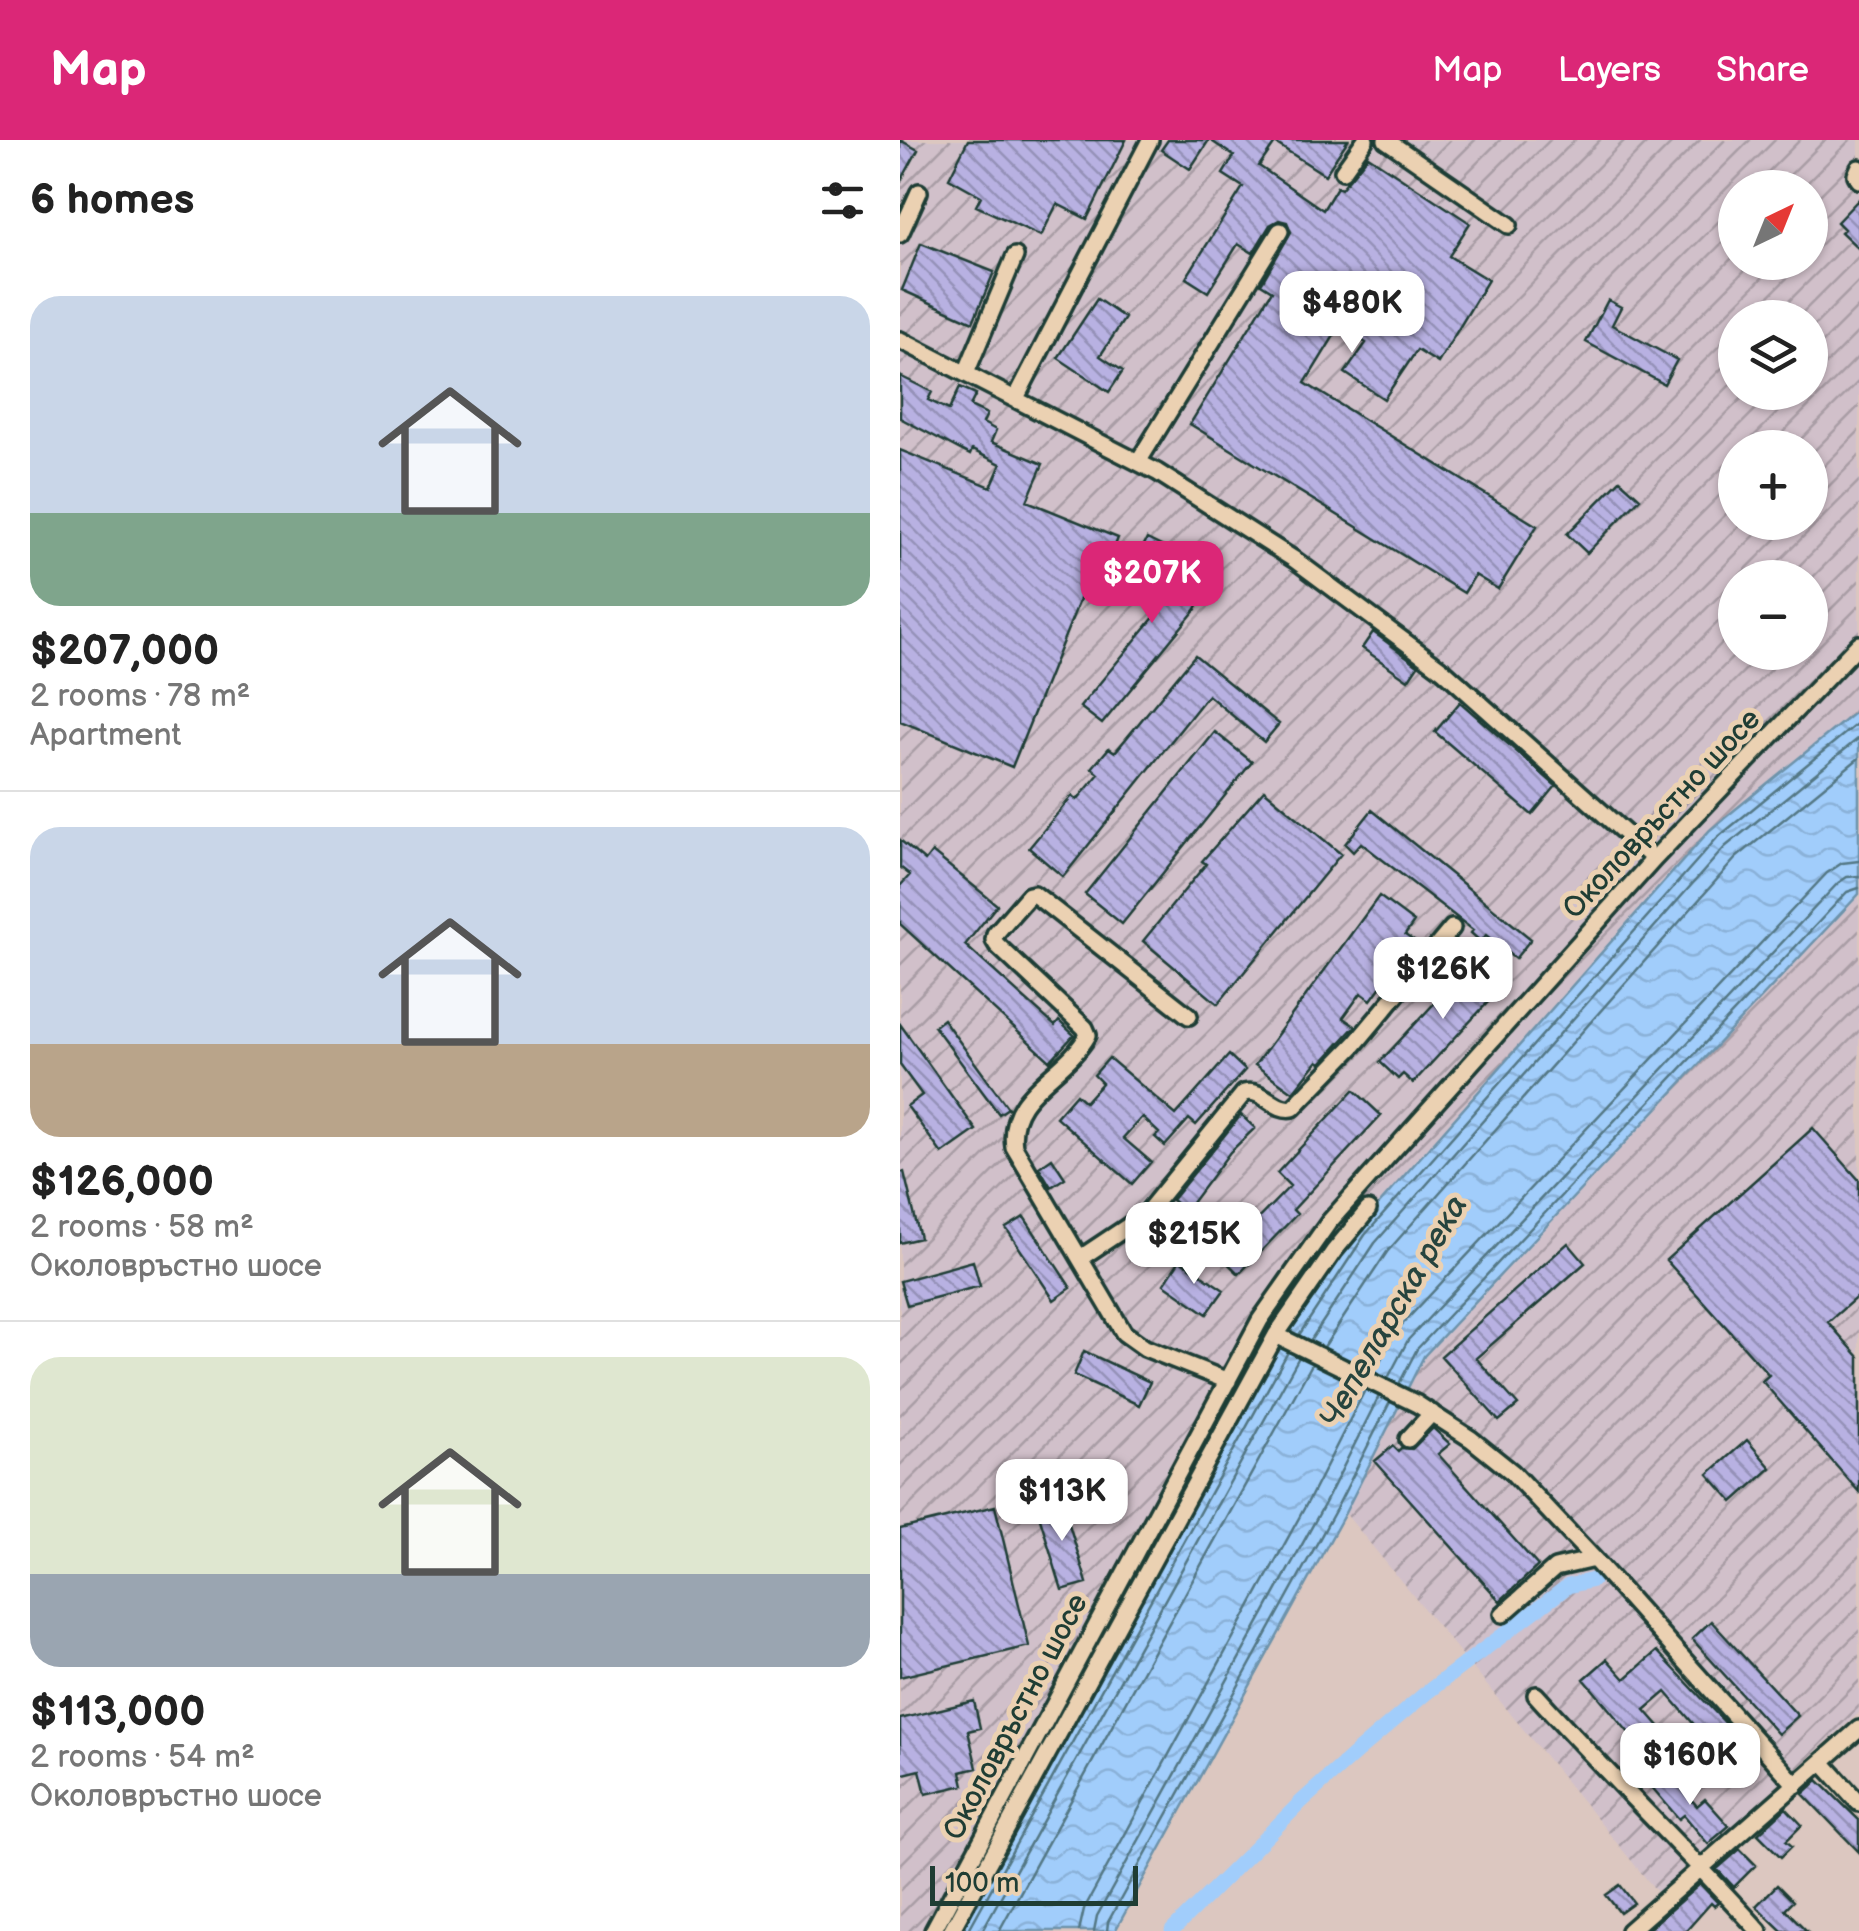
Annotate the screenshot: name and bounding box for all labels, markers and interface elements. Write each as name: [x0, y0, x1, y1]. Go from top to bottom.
text: Map: [50, 42, 146, 99]
text: Map: [1432, 49, 1503, 92]
text: Layers: [1558, 49, 1661, 92]
text: Share: [1716, 49, 1809, 92]
north arrow: [1718, 170, 1828, 280]
map controls: [1718, 170, 1828, 670]
icon: filters: [815, 173, 870, 228]
text: 6 homes: [30, 175, 194, 226]
pin: $480K: [1282, 271, 1422, 356]
text: $480K: [1302, 284, 1402, 323]
button: layers: [1718, 300, 1828, 410]
icon: home: [360, 361, 540, 541]
button: +: [1718, 430, 1828, 540]
pin: $207K: [1082, 541, 1222, 626]
text: $207K: [1102, 554, 1202, 593]
button: −: [1718, 560, 1828, 670]
text: $207,000: [30, 626, 219, 677]
text: 2 rooms · 78 m²: [30, 677, 250, 716]
street label: Околовръстно шосе: [1556, 702, 1768, 926]
text: Apartment: [30, 716, 181, 755]
icon: home: [360, 892, 540, 1072]
pin: $126K: [1373, 937, 1513, 1022]
text: $126K: [1396, 950, 1490, 989]
text: $126,000: [30, 1157, 214, 1208]
water label: Чепеларска река: [1311, 1188, 1477, 1436]
pin: $215K: [1124, 1202, 1264, 1287]
text: 2 rooms · 58 m²: [30, 1208, 254, 1247]
text: $215K: [1147, 1215, 1241, 1254]
text: Околовръстно шосе: [30, 1247, 322, 1286]
icon: home: [360, 1422, 540, 1602]
pin: $113K: [992, 1459, 1132, 1544]
text: $113K: [1018, 1472, 1106, 1511]
street label: Околовръстно шосе: [936, 1588, 1096, 1846]
text: $113,000: [30, 1687, 205, 1738]
pin: $160K: [1620, 1723, 1760, 1808]
text: $160K: [1642, 1736, 1738, 1775]
text: 2 rooms · 54 m²: [30, 1738, 255, 1777]
text: Околовръстно шосе: [30, 1777, 322, 1816]
scale bar: [930, 1861, 1138, 1906]
text: 100 m: [945, 1867, 1019, 1900]

